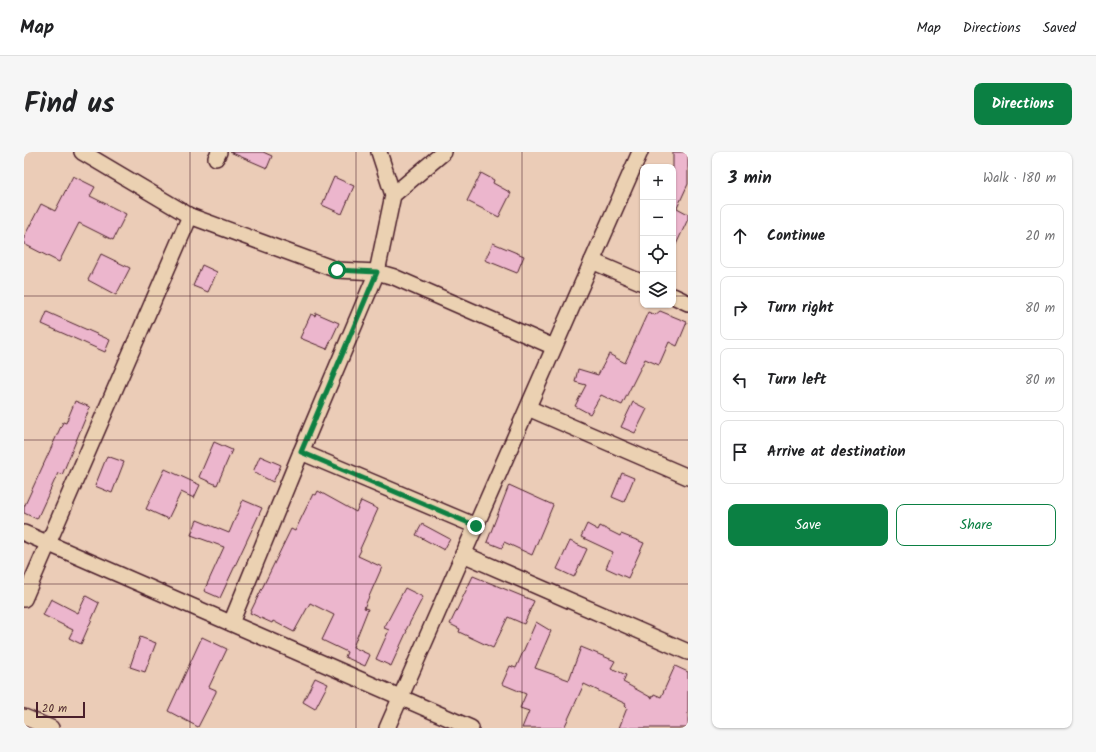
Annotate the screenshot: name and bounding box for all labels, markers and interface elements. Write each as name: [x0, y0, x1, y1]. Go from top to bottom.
text: Map: [20, 13, 54, 43]
text: Map: [916, 17, 941, 39]
text: Directions: [963, 17, 1021, 39]
text: Saved: [1043, 17, 1076, 39]
text: Find us: [24, 82, 115, 127]
button: Directions: [974, 83, 1072, 125]
map controls: [640, 164, 676, 308]
button: +: [640, 164, 676, 200]
text: 3 min: [728, 165, 772, 192]
text: Walk · 180 m: [983, 168, 1056, 189]
button: −: [640, 200, 676, 236]
text: Continue: [767, 224, 825, 248]
icon: ahead: [729, 225, 751, 247]
text: 20 m: [1025, 226, 1055, 247]
button: locate: [640, 236, 676, 272]
route start: [328, 261, 346, 279]
button: layers: [640, 272, 676, 308]
text: Turn right: [767, 296, 834, 320]
icon: right: [729, 297, 751, 319]
text: 80 m: [1025, 298, 1055, 319]
text: Turn left: [767, 368, 827, 392]
icon: left: [729, 369, 751, 391]
text: 80 m: [1025, 370, 1055, 391]
text: Arrive at destination: [767, 440, 906, 464]
icon: arrive: [729, 441, 751, 463]
button: Save: [728, 504, 888, 546]
button: Share: [896, 504, 1056, 546]
route end: [467, 517, 485, 535]
scale bar: [36, 700, 85, 719]
text: 20 m: [42, 700, 67, 718]

